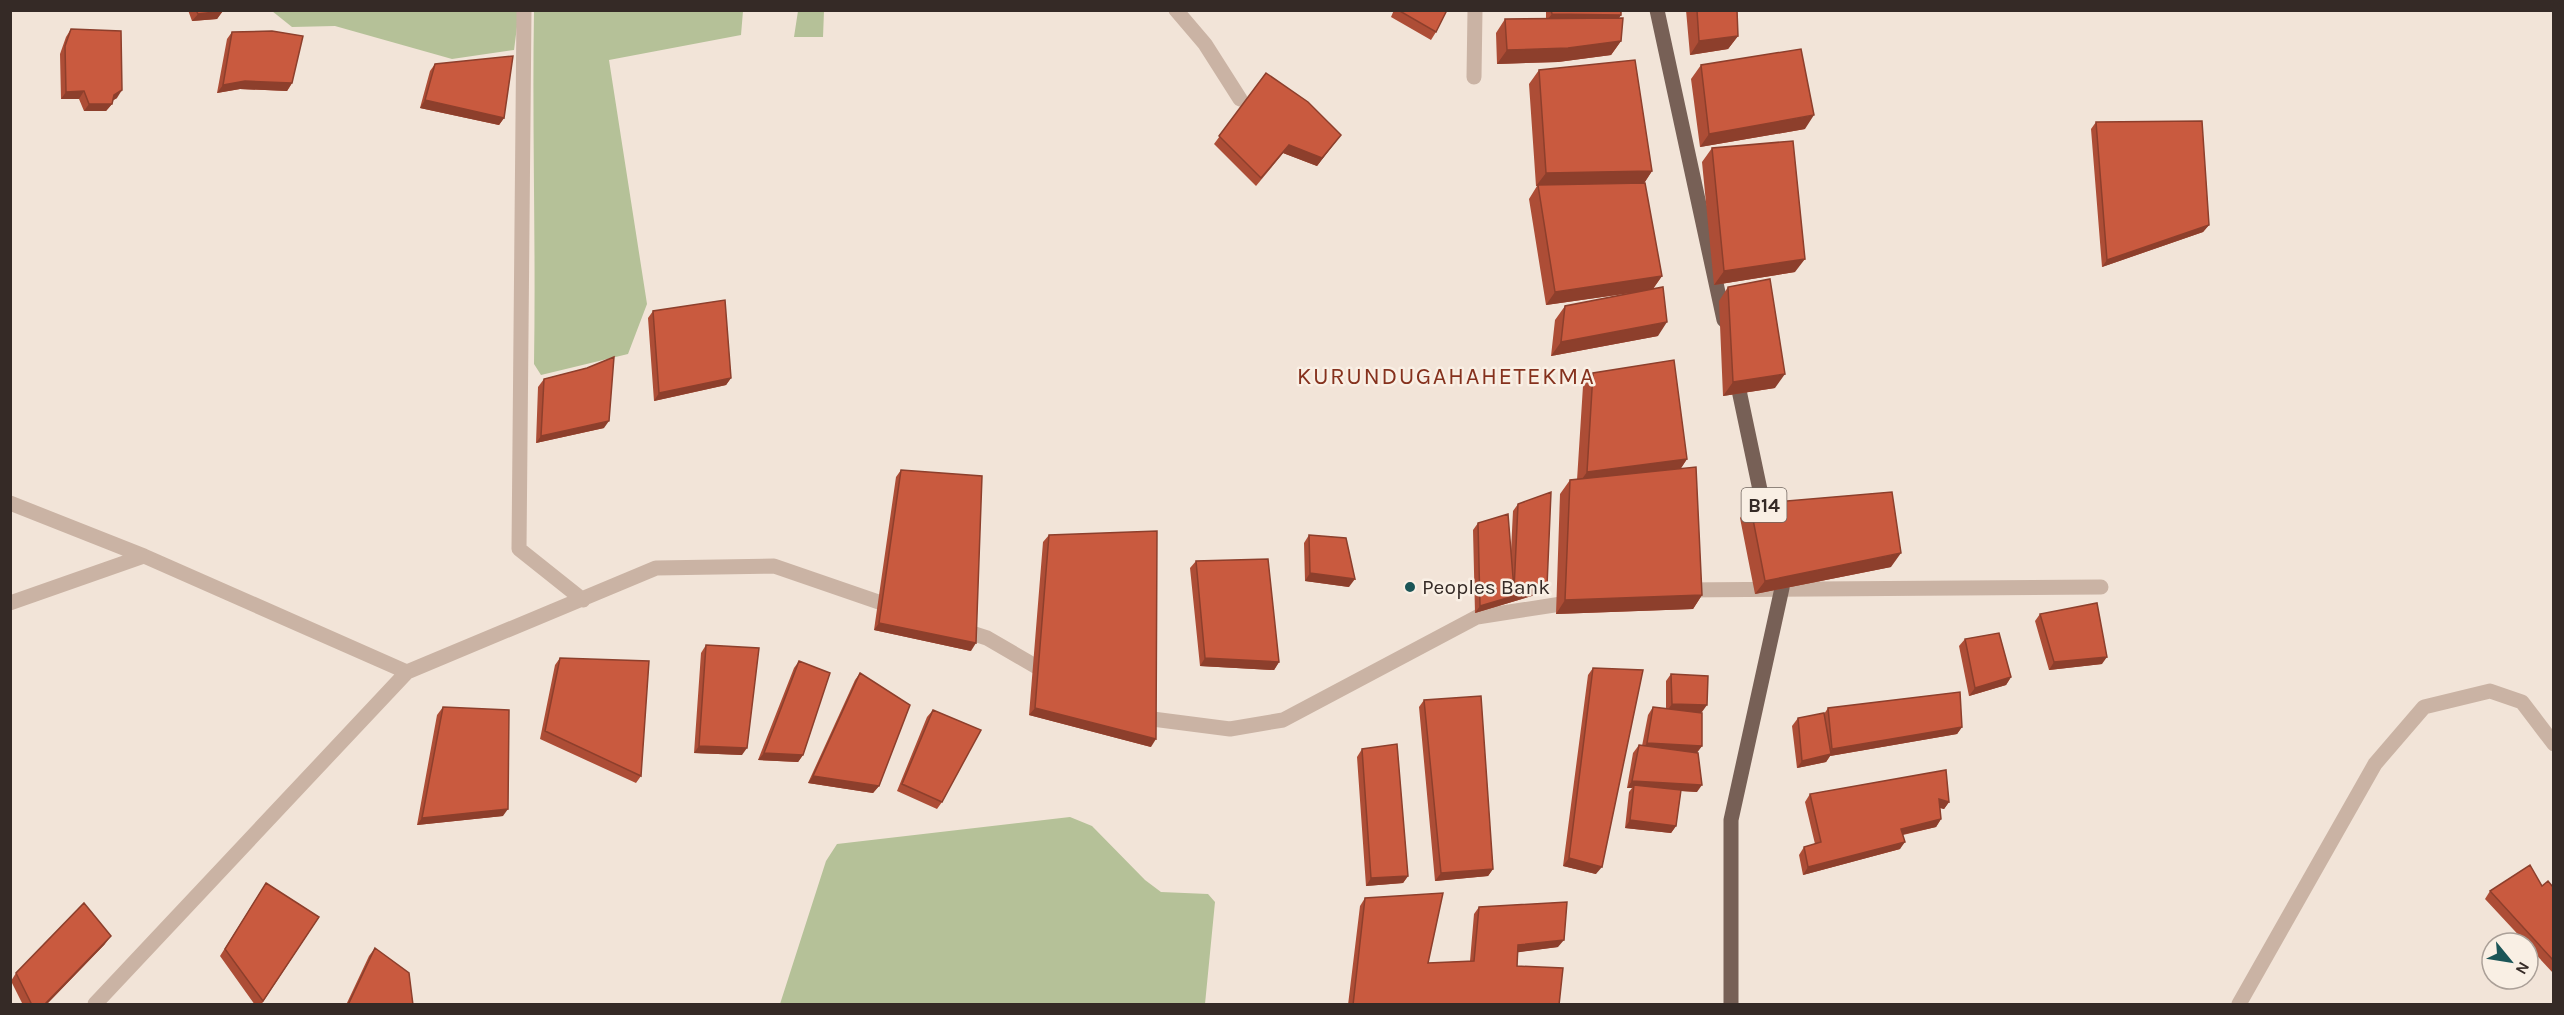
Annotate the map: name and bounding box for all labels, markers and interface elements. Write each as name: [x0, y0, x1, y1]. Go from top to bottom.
district label: KURUNDUGAHAHETEKMA: [1297, 362, 1595, 390]
road number: B14: [1742, 488, 1786, 522]
place label: Peoples Bank: [1422, 575, 1550, 599]
marker: Peoples Bank: [1403, 580, 1417, 594]
north arrow: [2480, 931, 2540, 991]
text: N: [2511, 959, 2534, 978]

